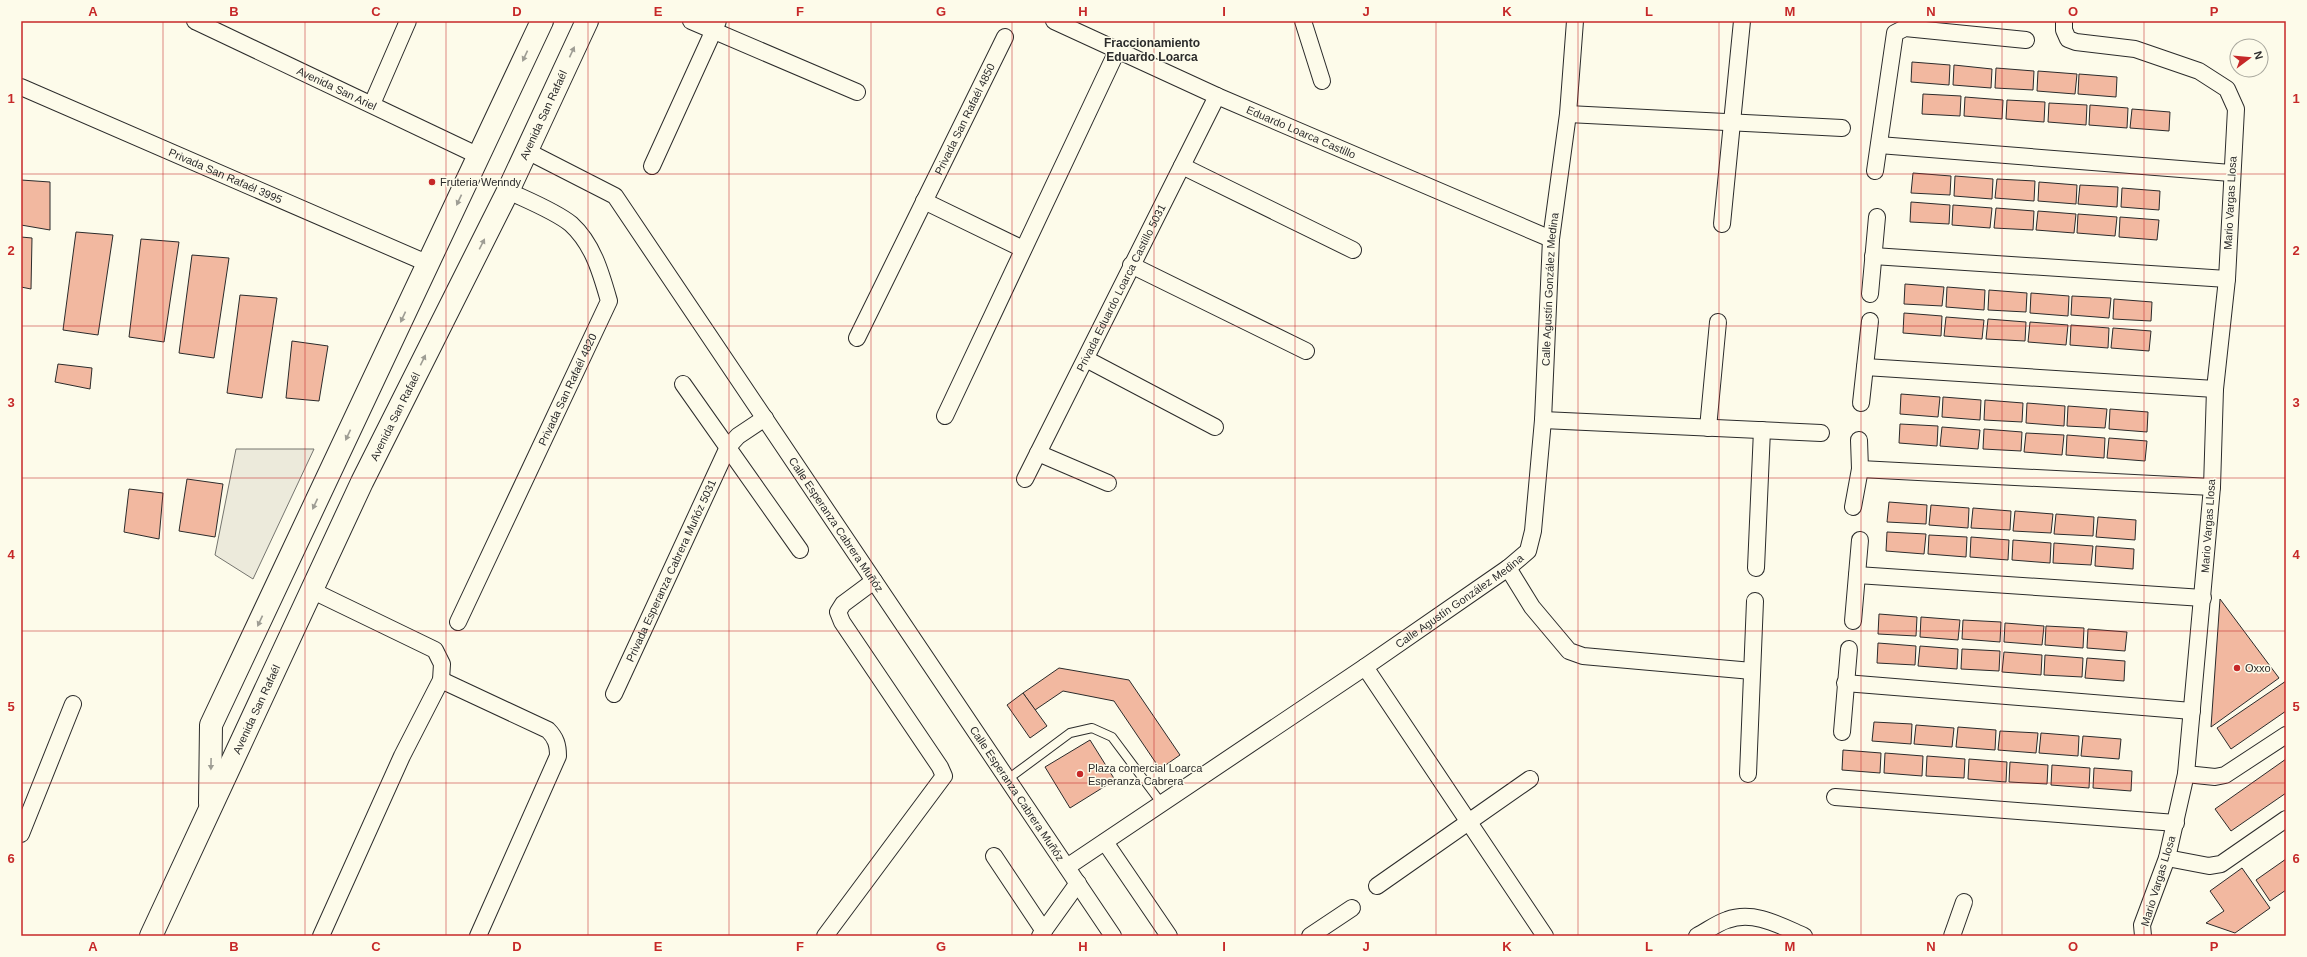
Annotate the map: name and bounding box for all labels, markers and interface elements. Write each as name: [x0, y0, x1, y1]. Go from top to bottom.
text: A: [88, 4, 98, 19]
text: B: [229, 4, 239, 19]
text: C: [371, 4, 381, 19]
text: D: [512, 4, 522, 19]
text: E: [654, 4, 663, 19]
text: F: [796, 4, 804, 19]
text: G: [936, 4, 946, 19]
text: H: [1078, 4, 1088, 19]
text: I: [1222, 4, 1226, 19]
text: J: [1362, 4, 1370, 19]
text: K: [1502, 4, 1512, 19]
text: L: [1645, 4, 1653, 19]
text: M: [1785, 4, 1795, 19]
text: N: [1926, 4, 1936, 19]
text: O: [2068, 4, 2078, 19]
text: P: [2210, 4, 2219, 19]
district label: Fraccionamiento Eduardo Loarca: [1104, 36, 1200, 64]
north arrow: [2229, 38, 2269, 78]
one-way arrow: [569, 47, 575, 58]
text: N: [2252, 50, 2265, 61]
one-way arrow: [522, 51, 528, 62]
street label: Privada San Rafaél 4850: [932, 61, 997, 177]
street label: Avenida San Ariel: [295, 64, 379, 112]
street label: Avenida San Rafaél: [517, 68, 569, 162]
text: 1: [7, 91, 15, 106]
text: 1: [2292, 91, 2300, 106]
street label: Eduardo Loarca Castillo: [1245, 103, 1358, 161]
street label: Privada San Rafaél 3995: [167, 146, 284, 206]
street label: Mario Vargas Llosa: [2222, 155, 2238, 250]
place label: Fruteria Wenndy: [440, 176, 522, 188]
marker: Fruteria Wenndy: [427, 177, 437, 187]
one-way arrow: [456, 194, 462, 205]
street label: Privada Eduardo Loarca Castillo 5031: [1074, 202, 1168, 373]
street label: Calle Agustín González Medina: [1539, 211, 1561, 366]
one-way arrow: [478, 238, 485, 249]
text: 2: [7, 243, 15, 258]
text: 2: [2292, 243, 2300, 258]
one-way arrow: [400, 311, 406, 323]
street label: Privada San Rafaél 4820: [536, 331, 599, 447]
one-way arrow: [420, 354, 427, 365]
street label: Avenida San Rafaél: [368, 370, 422, 463]
text: 3: [7, 395, 15, 410]
text: 3: [2292, 395, 2300, 410]
one-way arrow: [345, 429, 351, 440]
street label: Calle Esperanza Cabrera Muñóz: [787, 455, 886, 594]
street label: Privada Esperanza Cabrera Muñóz 5031: [624, 477, 718, 664]
street label: Mario Vargas Llosa: [2199, 478, 2217, 573]
one-way arrow: [312, 498, 318, 509]
text: 4: [7, 547, 15, 562]
text: 4: [2292, 547, 2300, 562]
street label: Calle Agustín González Medina: [1393, 551, 1526, 650]
one-way arrow: [257, 616, 263, 627]
place label: Oxxo: [2245, 662, 2271, 674]
street label: Avenida San Rafaél: [230, 663, 282, 756]
marker: Oxxo: [2232, 663, 2242, 673]
text: 5: [7, 699, 15, 714]
text: 5: [2292, 699, 2300, 714]
street label: Calle Esperanza Cabrera Muñóz: [967, 724, 1067, 863]
one-way arrow: [207, 758, 214, 770]
place label: Plaza comercial Loarca Esperanza Cabrera: [1088, 762, 1203, 787]
marker: Plaza comercial Loarca Esperanza Cabrera: [1075, 769, 1085, 779]
street label: Mario Vargas Llosa: [2139, 833, 2178, 928]
text: 6: [7, 851, 15, 866]
text: 6: [2292, 851, 2300, 866]
text: A: [88, 939, 98, 954]
text: B: [229, 939, 239, 954]
text: C: [371, 939, 381, 954]
text: D: [512, 939, 522, 954]
text: E: [654, 939, 663, 954]
text: F: [796, 939, 804, 954]
text: G: [936, 939, 946, 954]
text: H: [1078, 939, 1088, 954]
text: I: [1222, 939, 1226, 954]
text: J: [1362, 939, 1370, 954]
text: K: [1502, 939, 1512, 954]
text: L: [1645, 939, 1653, 954]
text: M: [1785, 939, 1795, 954]
text: N: [1926, 939, 1936, 954]
text: O: [2068, 939, 2078, 954]
text: P: [2210, 939, 2219, 954]

